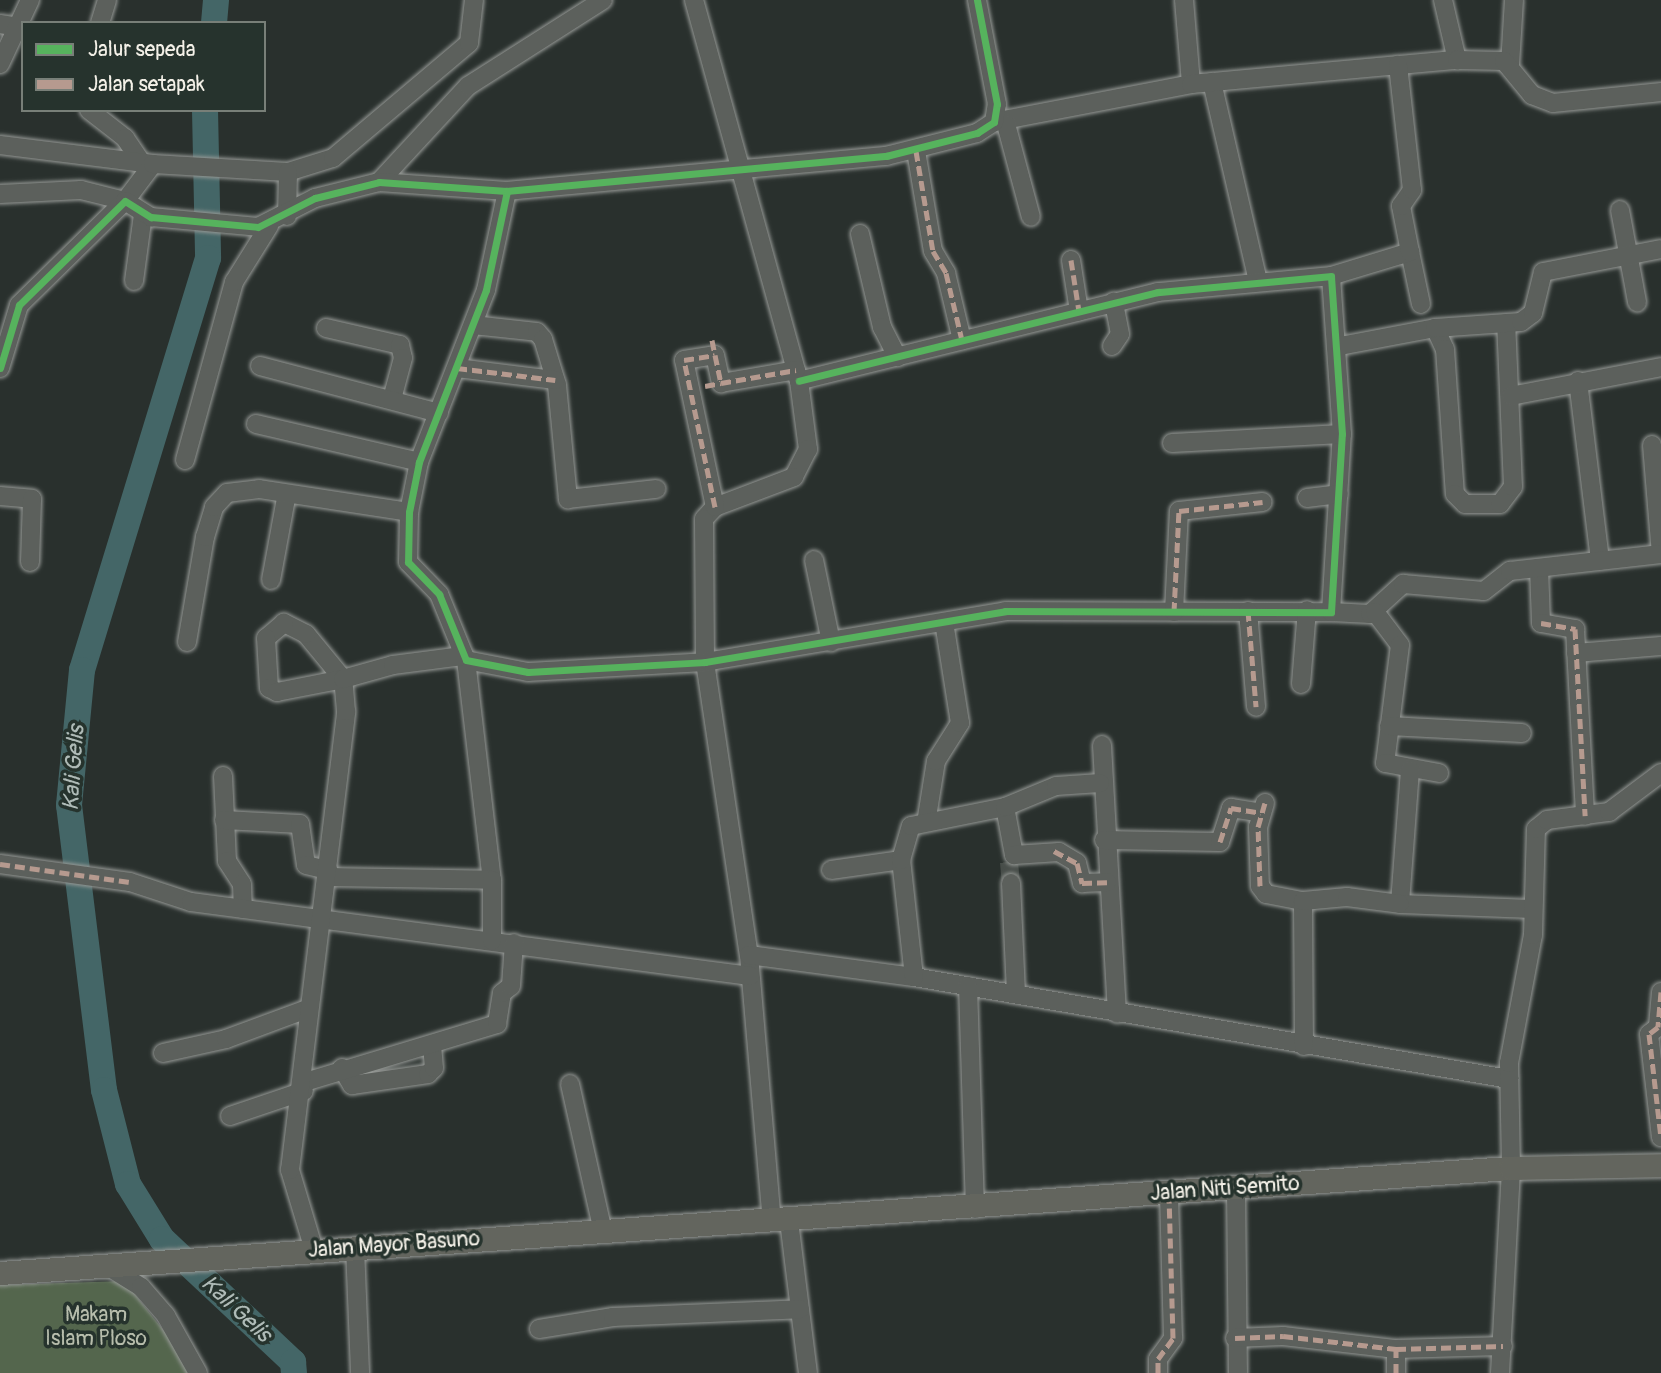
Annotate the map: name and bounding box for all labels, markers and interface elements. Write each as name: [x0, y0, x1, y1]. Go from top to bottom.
legend: [21, 21, 266, 112]
text: Jalur sepeda: [88, 36, 196, 63]
text: Jalan setapak: [88, 71, 205, 98]
water label: Kali Gelis: [57, 724, 91, 812]
street label: Jalan Niti Semito: [1150, 1171, 1300, 1207]
street label: Jalan Mayor Basuno: [307, 1226, 481, 1264]
water label: Kali Gelis: [195, 1270, 277, 1348]
park label: Makam Islam Ploso: [45, 1302, 147, 1352]

